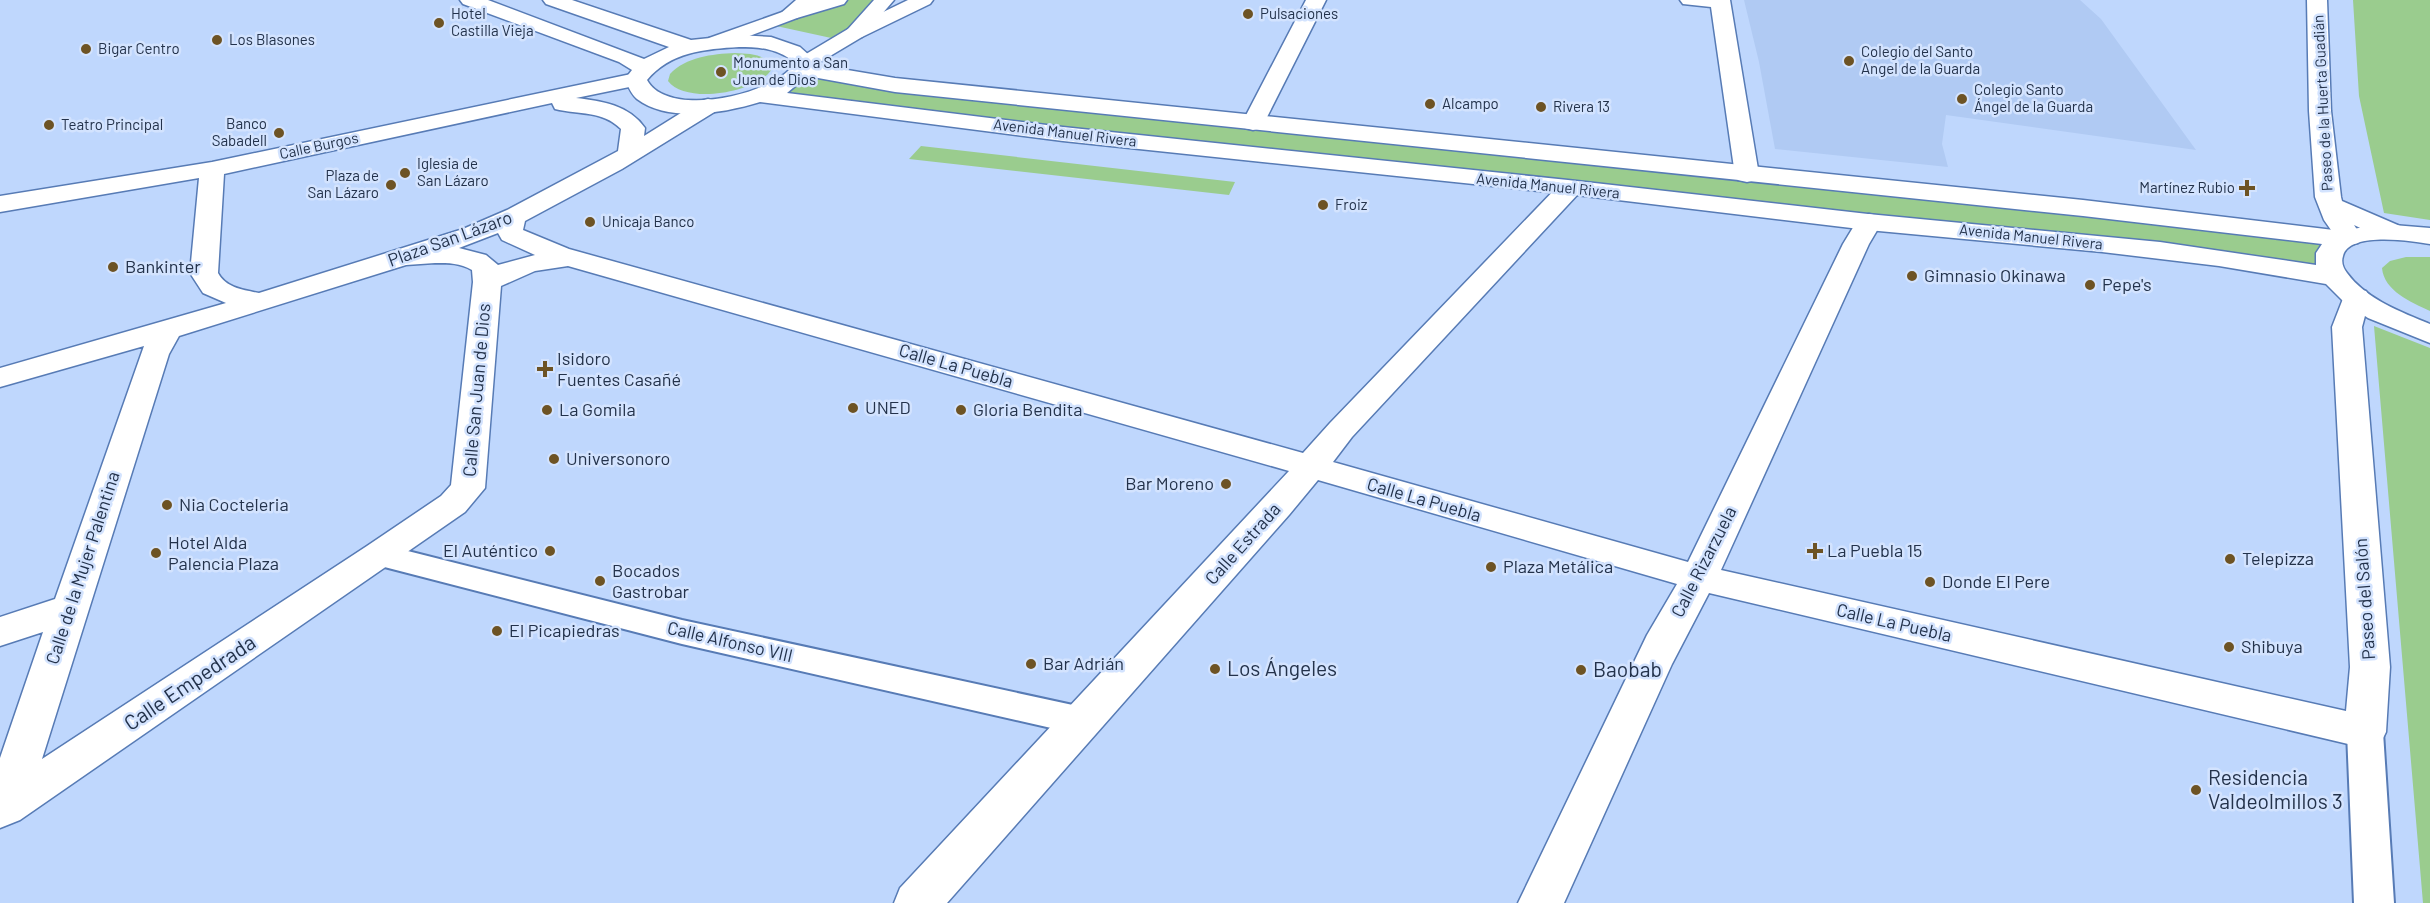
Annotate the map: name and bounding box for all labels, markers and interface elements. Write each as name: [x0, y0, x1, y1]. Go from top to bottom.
place label: Hotel Castilla Vieja: [451, 4, 534, 39]
place label: Pulsaciones: [1260, 4, 1338, 22]
marker: Pulsaciones: [1241, 7, 1255, 21]
street label: Paseo de la Huerta Guadián: [2308, 14, 2336, 192]
marker: Hotel Castilla Vieja: [432, 16, 446, 30]
place label: Los Blasones: [229, 30, 315, 48]
marker: Los Blasones: [210, 33, 224, 47]
place label: Bigar Centro: [98, 39, 180, 57]
marker: Bigar Centro: [79, 42, 93, 56]
place label: Colegio del Santo Angel de la Guarda: [1861, 42, 1980, 77]
place label: Monumento a San Juan de Dios: [733, 53, 848, 88]
marker: Colegio del Santo Angel de la Guarda: [1842, 54, 1856, 68]
marker: Monumento a San Juan de Dios: [714, 65, 728, 79]
place label: Colegio Santo Ángel de la Guarda: [1974, 80, 2093, 115]
marker: Colegio Santo Ángel de la Guarda: [1955, 92, 1969, 106]
place label: Alcampo: [1442, 94, 1499, 112]
marker: Alcampo: [1423, 97, 1437, 111]
place label: Rivera 13: [1553, 97, 1610, 115]
marker: Rivera 13: [1534, 100, 1548, 114]
place label: Banco Sabadell: [212, 114, 267, 149]
street label: Avenida Manuel Rivera: [992, 114, 1138, 150]
place label: Teatro Principal: [61, 115, 163, 133]
marker: Teatro Principal: [42, 118, 56, 132]
marker: Banco Sabadell: [272, 126, 286, 140]
street label: Calle Burgos: [278, 128, 360, 162]
place label: Iglesia de San Lázaro: [417, 154, 489, 189]
place label: Plaza de San Lázaro: [307, 166, 379, 201]
marker: Iglesia de San Lázaro: [398, 166, 412, 180]
street label: Avenida Manuel Rivera: [1475, 169, 1621, 201]
marker: Plaza de San Lázaro: [384, 178, 398, 192]
place label: Martínez Rubio: [2139, 178, 2235, 196]
marker: Martínez Rubio: [2240, 181, 2254, 195]
place label: Froiz: [1335, 195, 1368, 213]
marker: Froiz: [1316, 198, 1330, 212]
street label: Plaza San Lázaro: [385, 205, 515, 271]
place label: Unicaja Banco: [602, 212, 694, 230]
marker: Unicaja Banco: [583, 215, 597, 229]
street label: Avenida Manuel Rivera: [1958, 220, 2104, 252]
place label: Bankinter: [125, 255, 201, 277]
marker: Bankinter: [106, 260, 120, 274]
place label: Gimnasio Okinawa: [1924, 264, 2066, 286]
marker: Gimnasio Okinawa: [1905, 269, 1919, 283]
place label: Pepe's: [2102, 273, 2152, 295]
marker: Pepe's: [2083, 278, 2097, 292]
street label: Calle San Juan de Dios: [457, 302, 495, 478]
street label: Calle La Puebla: [897, 338, 1016, 392]
place label: Isidoro Fuentes Casañé: [557, 347, 681, 390]
marker: Isidoro Fuentes Casañé: [538, 362, 552, 376]
place label: UNED: [865, 396, 911, 418]
place label: La Gomila: [559, 398, 636, 420]
place label: Gloria Bendita: [973, 398, 1083, 420]
marker: UNED: [846, 401, 860, 415]
marker: La Gomila: [540, 403, 554, 417]
marker: Gloria Bendita: [954, 403, 968, 417]
place label: Universonoro: [566, 447, 670, 469]
marker: Universonoro: [547, 452, 561, 466]
street label: Calle de la Mujer Palentina: [40, 469, 124, 667]
place label: Bar Moreno: [1125, 472, 1214, 494]
street label: Calle La Puebla: [1365, 472, 1484, 526]
marker: Bar Moreno: [1219, 477, 1233, 491]
place label: Nia Cocteleria: [179, 493, 289, 515]
marker: Nia Cocteleria: [160, 498, 174, 512]
street label: Calle Estrada: [1200, 498, 1285, 589]
street label: Calle Rizarzuela: [1666, 502, 1740, 621]
place label: Hotel Alda Palencia Plaza: [168, 531, 279, 574]
street label: Paseo del Salón: [2349, 538, 2379, 661]
place label: El Auténtico: [443, 539, 538, 561]
place label: La Puebla 15: [1827, 539, 1922, 561]
marker: El Auténtico: [543, 544, 557, 558]
marker: La Puebla 15: [1808, 544, 1822, 558]
marker: Hotel Alda Palencia Plaza: [149, 546, 163, 560]
place label: Telepizza: [2242, 547, 2314, 569]
marker: Telepizza: [2223, 552, 2237, 566]
place label: Plaza Metálica: [1503, 555, 1613, 577]
place label: Bocados Gastrobar: [612, 559, 690, 602]
marker: Plaza Metálica: [1484, 560, 1498, 574]
place label: Donde El Pere: [1942, 570, 2050, 592]
marker: Bocados Gastrobar: [593, 574, 607, 588]
marker: Donde El Pere: [1923, 575, 1937, 589]
street label: Calle La Puebla: [1834, 598, 1954, 646]
street label: Calle Alfonso VIII: [665, 616, 795, 666]
place label: El Picapiedras: [509, 619, 620, 641]
marker: El Picapiedras: [490, 624, 504, 638]
street label: Calle Empedrada: [119, 629, 260, 735]
place label: Shibuya: [2241, 635, 2303, 657]
marker: Shibuya: [2222, 640, 2236, 654]
place label: Bar Adrián: [1043, 652, 1124, 674]
place label: Los Ángeles: [1227, 655, 1337, 680]
place label: Baobab: [1593, 656, 1662, 681]
marker: Bar Adrián: [1024, 657, 1038, 671]
marker: Los Ángeles: [1208, 662, 1222, 676]
marker: Baobab: [1574, 663, 1588, 677]
place label: Residencia Valdeolmillos 3: [2208, 764, 2343, 813]
marker: Residencia Valdeolmillos 3: [2189, 783, 2203, 797]

